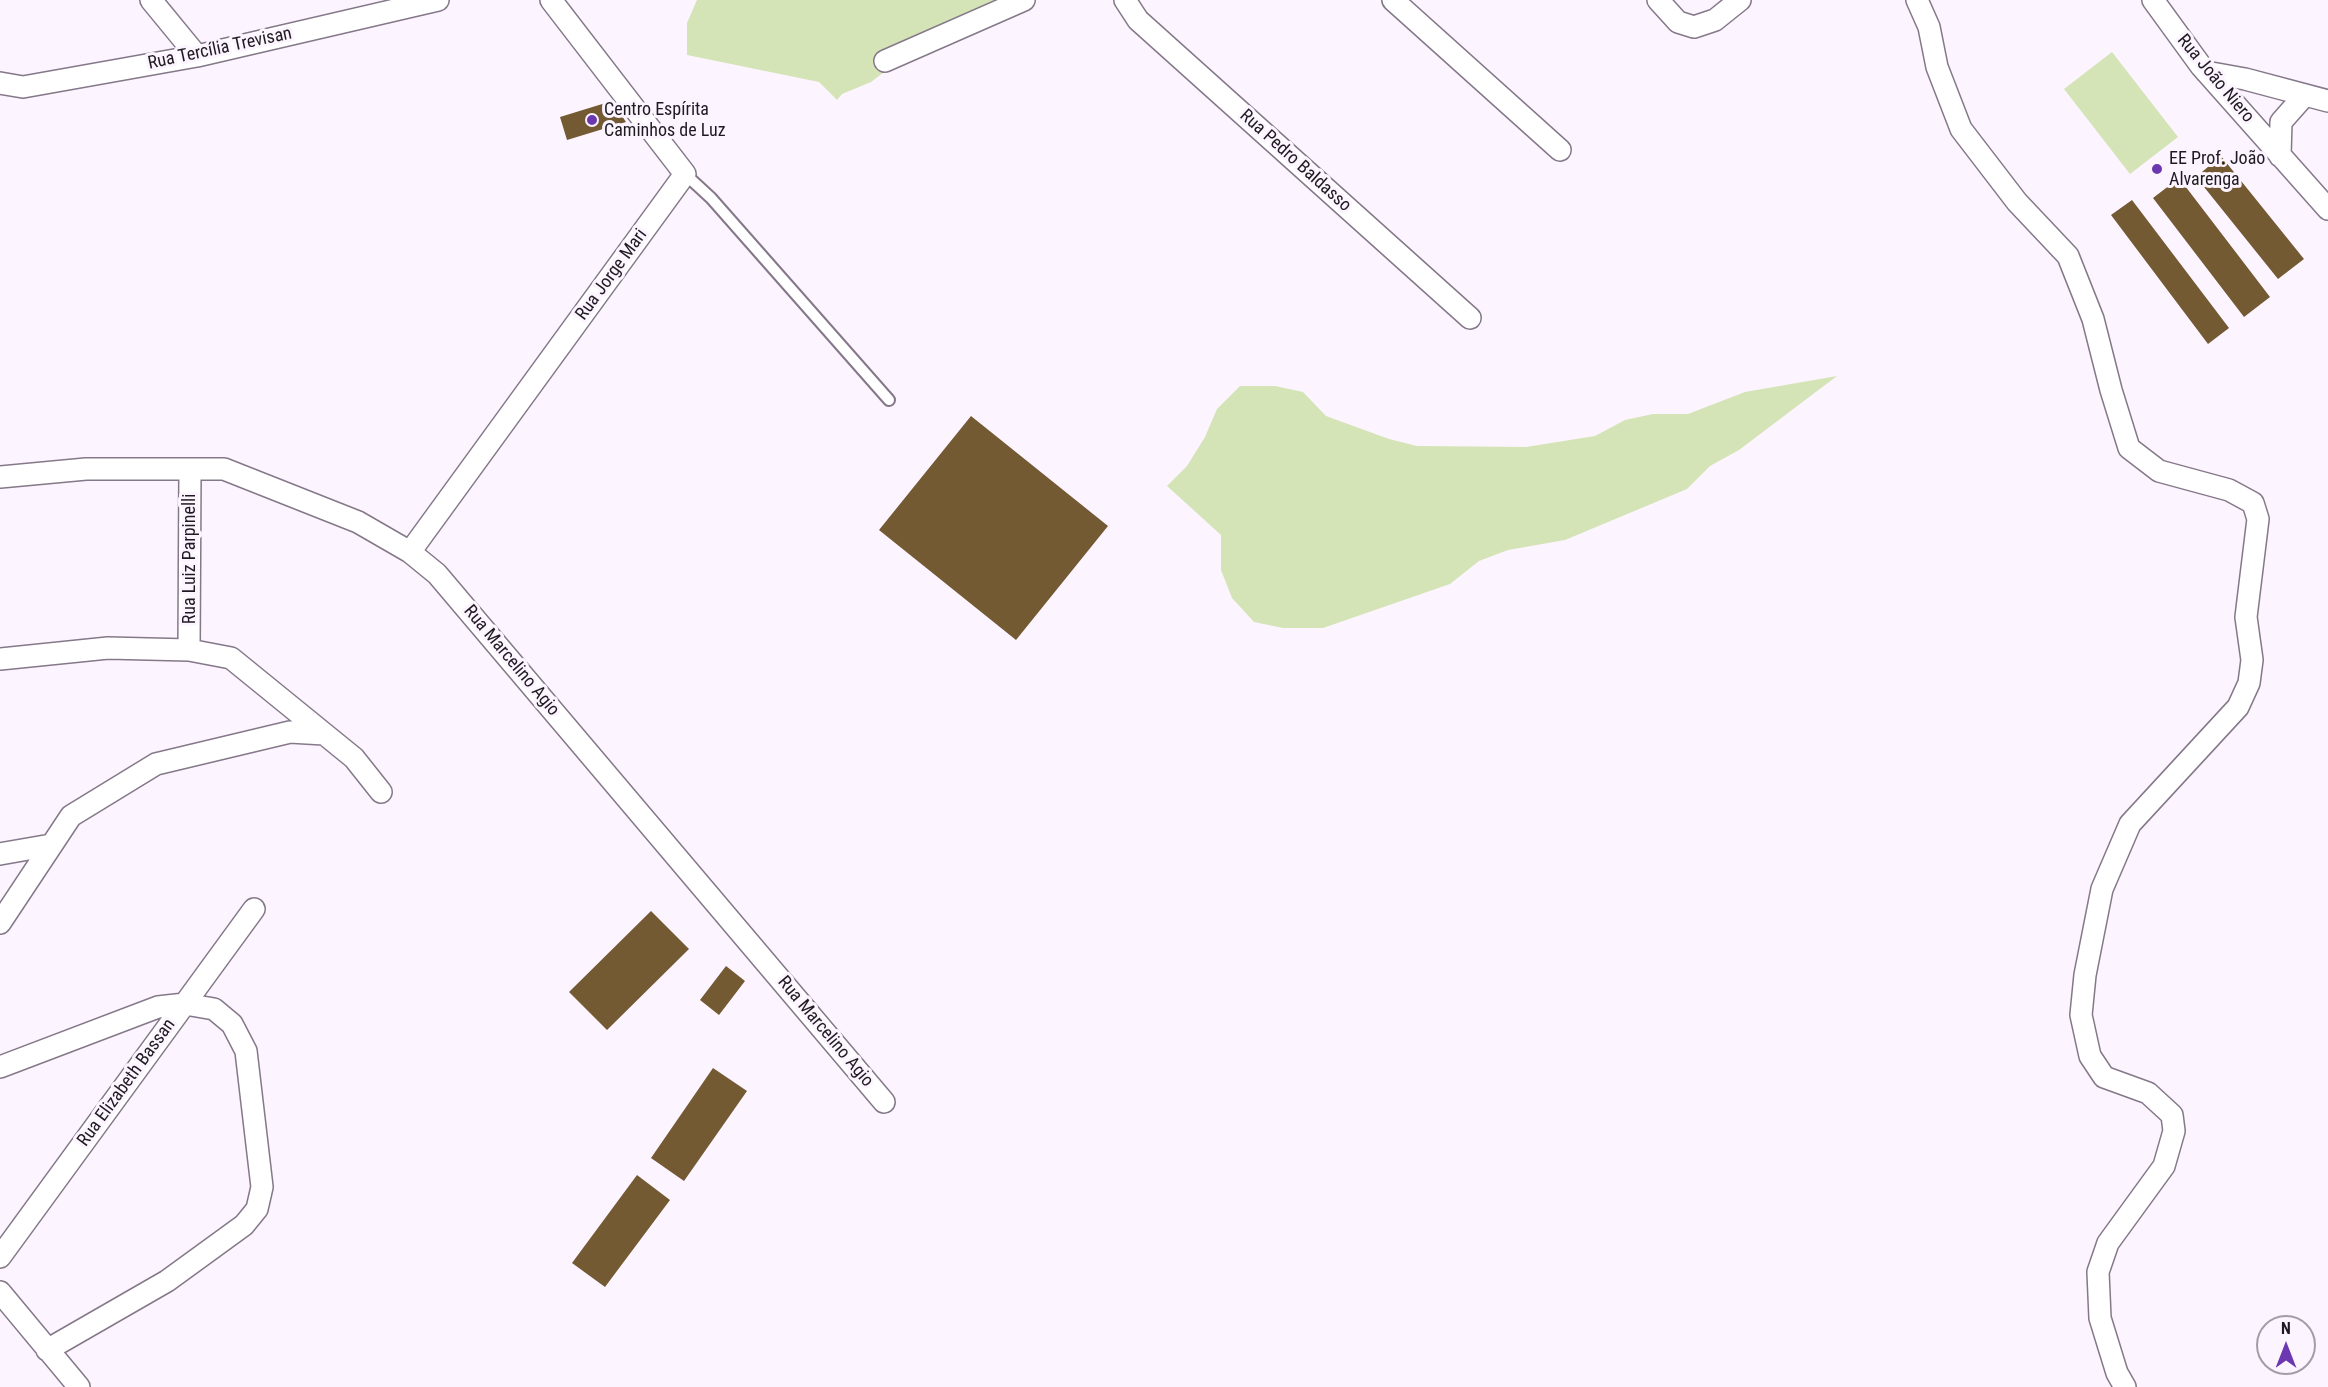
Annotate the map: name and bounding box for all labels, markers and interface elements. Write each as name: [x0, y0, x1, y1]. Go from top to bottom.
street label: Rua Tercília Trevisan: [146, 23, 294, 75]
street label: Rua João Niero: [2172, 30, 2258, 128]
place label: Centro Espírita Caminhos de Luz: [604, 99, 726, 142]
street label: Rua Pedro Baldasso: [1235, 105, 1355, 217]
marker: Centro Espírita Caminhos de Luz: [585, 113, 599, 127]
place label: EE Prof. João Alvarenga: [2169, 148, 2265, 190]
marker: EE Prof. João Alvarenga: [2150, 162, 2164, 176]
street label: Rua Jorge Mari: [572, 225, 652, 325]
street label: Rua Luiz Parpinelli: [179, 494, 201, 624]
street label: Rua Marcelino Agio: [458, 601, 564, 721]
street label: Rua Marcelino Agio: [772, 972, 878, 1092]
street label: Rua Elizabeth Bassan: [73, 1015, 181, 1151]
north arrow: [2256, 1315, 2316, 1375]
text: N: [2281, 1319, 2291, 1338]

